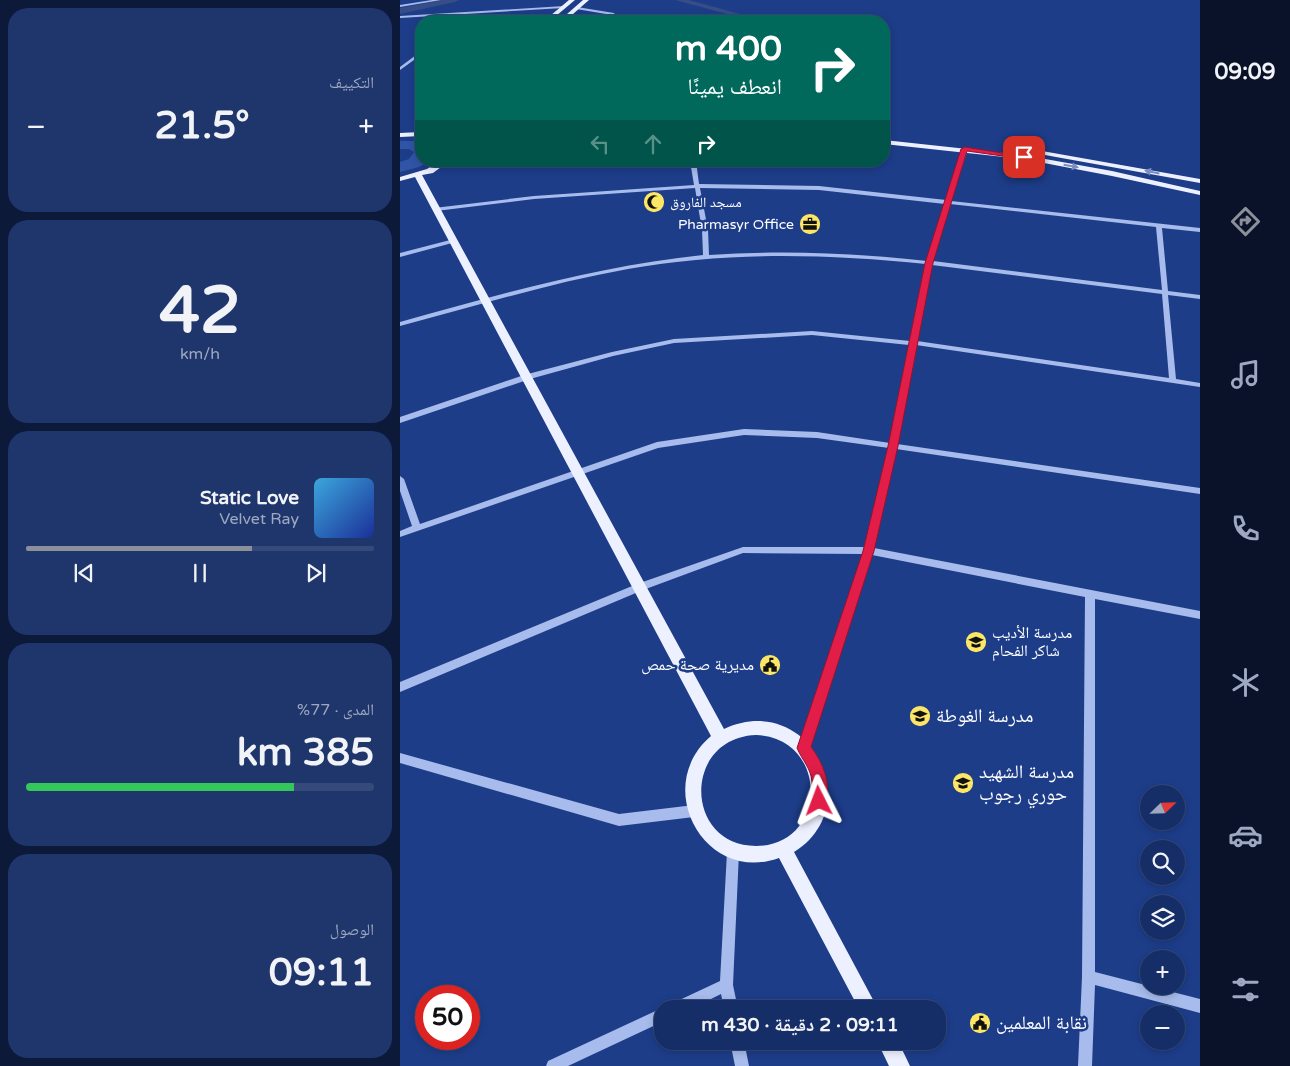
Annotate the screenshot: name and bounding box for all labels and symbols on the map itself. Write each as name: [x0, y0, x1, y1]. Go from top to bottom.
pin: [1003, 136, 1045, 178]
one-way arrow: [1063, 162, 1079, 170]
one-way arrow: [1145, 168, 1160, 176]
mosque icon: مسجد الفاروق: [642, 190, 666, 214]
place label: مسجد الفاروق: [670, 194, 742, 211]
office icon: Pharmasyr Office: [798, 212, 822, 236]
place label: Pharmasyr Office: [678, 216, 794, 233]
place label: مدرسة الأديب شاكر الفحام: [992, 623, 1072, 661]
school or university icon: مدرسة الأديب شاكر الفحام: [964, 630, 988, 654]
public building icon: مديرية صحة حمص: [758, 653, 782, 677]
place label: مديرية صحة حمص: [641, 655, 754, 675]
school or university icon: مدرسة الغوطة: [908, 704, 932, 728]
place label: مدرسة الغوطة: [936, 705, 1033, 727]
place label: مدرسة الشهيد حوري رجوب: [979, 761, 1074, 809]
school or university icon: مدرسة الشهيد حوري رجوب: [951, 771, 975, 795]
position arrow: [792, 774, 844, 826]
north arrow: [1140, 785, 1185, 830]
speed limit sign: 50: [415, 985, 480, 1050]
public building icon: نقابة المعلمين: [968, 1011, 992, 1035]
place label: نقابة المعلمين: [996, 1012, 1087, 1034]

